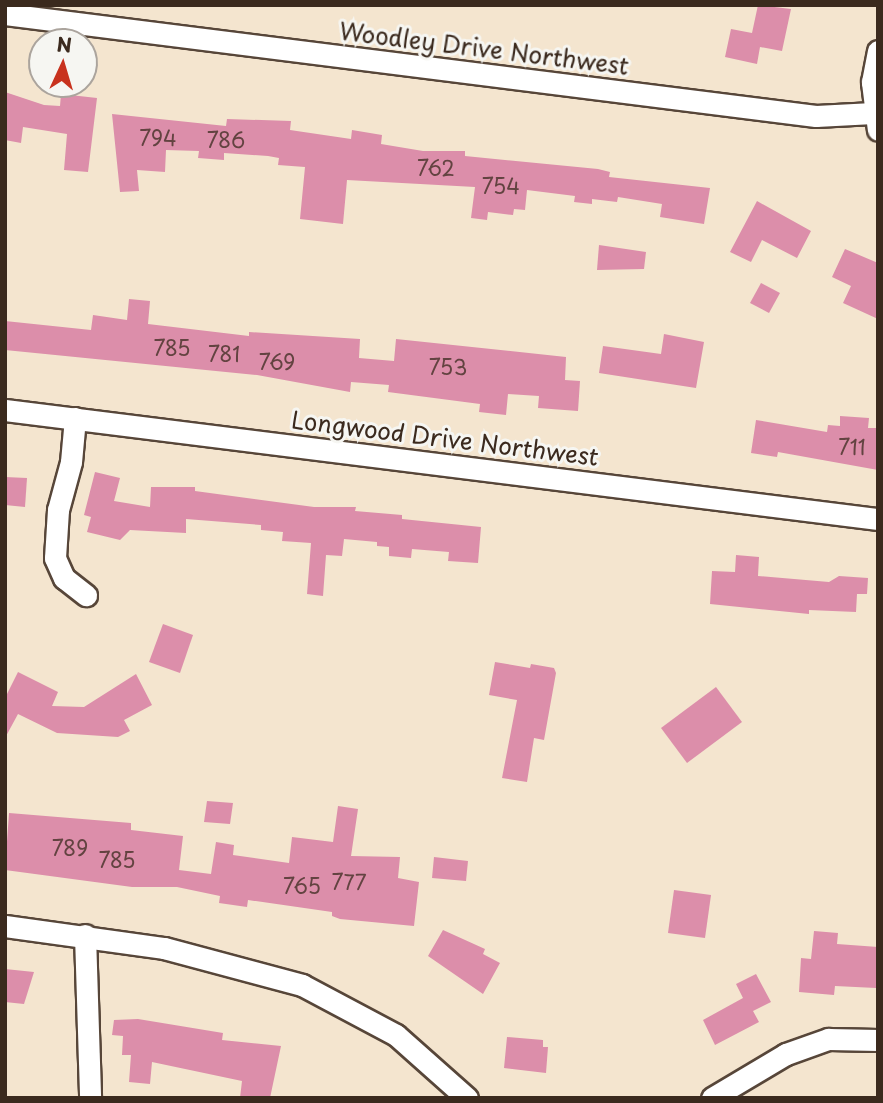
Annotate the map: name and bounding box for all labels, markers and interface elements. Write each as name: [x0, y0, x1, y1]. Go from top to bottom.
street label: Woodley Drive Northwest: [337, 16, 631, 80]
north arrow: [28, 28, 98, 98]
text: N: [56, 30, 73, 59]
house number: 794: [139, 124, 177, 150]
house number: 786: [207, 126, 245, 152]
house number: 762: [417, 154, 455, 180]
house number: 754: [482, 172, 520, 198]
house number: 785: [153, 334, 191, 360]
house number: 781: [208, 340, 240, 366]
house number: 769: [259, 348, 295, 374]
house number: 753: [429, 353, 467, 379]
street label: Longwood Drive Northwest: [289, 405, 601, 471]
house number: 711: [838, 433, 866, 459]
house number: 789: [52, 834, 88, 860]
house number: 785: [98, 846, 136, 872]
house number: 777: [332, 868, 366, 894]
house number: 765: [283, 872, 321, 898]

